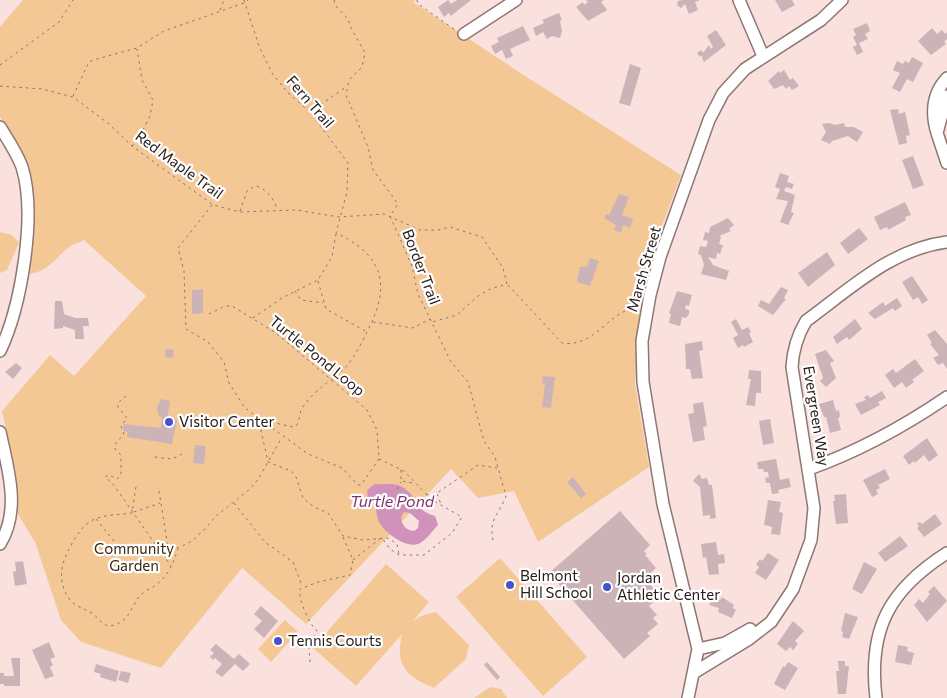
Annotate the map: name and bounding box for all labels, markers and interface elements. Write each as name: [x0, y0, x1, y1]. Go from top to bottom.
street label: Fern Trail: [283, 72, 338, 131]
street label: Red Maple Trail: [132, 126, 227, 202]
street label: Marsh Street: [622, 224, 664, 314]
street label: Border Trail: [399, 226, 445, 307]
street label: Turtle Pond Loop: [266, 311, 369, 399]
street label: Evergreen Way: [800, 365, 834, 467]
place label: Visitor Center: [179, 412, 274, 430]
marker: Visitor Center: [163, 416, 175, 428]
water label: Turtle Pond: [350, 491, 435, 510]
park label: Community Garden: [94, 539, 174, 574]
place label: Belmont Hill School: [520, 566, 592, 601]
place label: Jordan Athletic Center: [617, 568, 720, 603]
marker: Belmont Hill School: [504, 579, 516, 591]
marker: Jordan Athletic Center: [601, 581, 613, 593]
place label: Tennis Courts: [288, 631, 382, 649]
marker: Tennis Courts: [272, 635, 284, 647]

